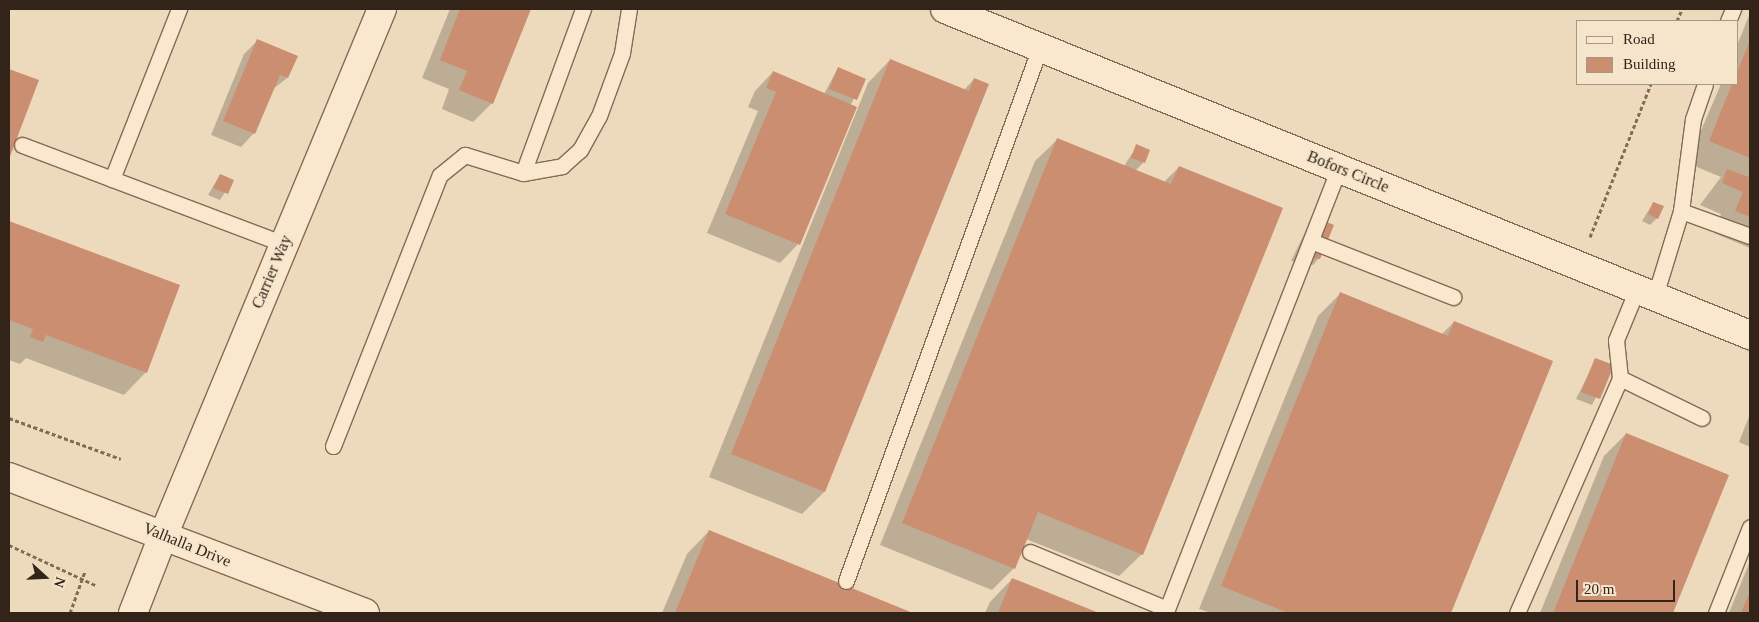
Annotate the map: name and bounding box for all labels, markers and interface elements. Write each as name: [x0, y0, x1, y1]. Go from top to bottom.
legend: [1576, 20, 1739, 85]
text: Road: [1623, 31, 1655, 47]
text: Building: [1623, 56, 1676, 72]
street label: Bofors Circle: [1304, 147, 1392, 197]
street label: Carrier Way: [248, 232, 296, 312]
street label: Valhalla Drive: [140, 519, 234, 571]
north arrow: [20, 552, 70, 602]
scale bar: [1579, 570, 1678, 602]
text: N: [51, 575, 68, 590]
text: 20 m: [1584, 581, 1614, 597]

